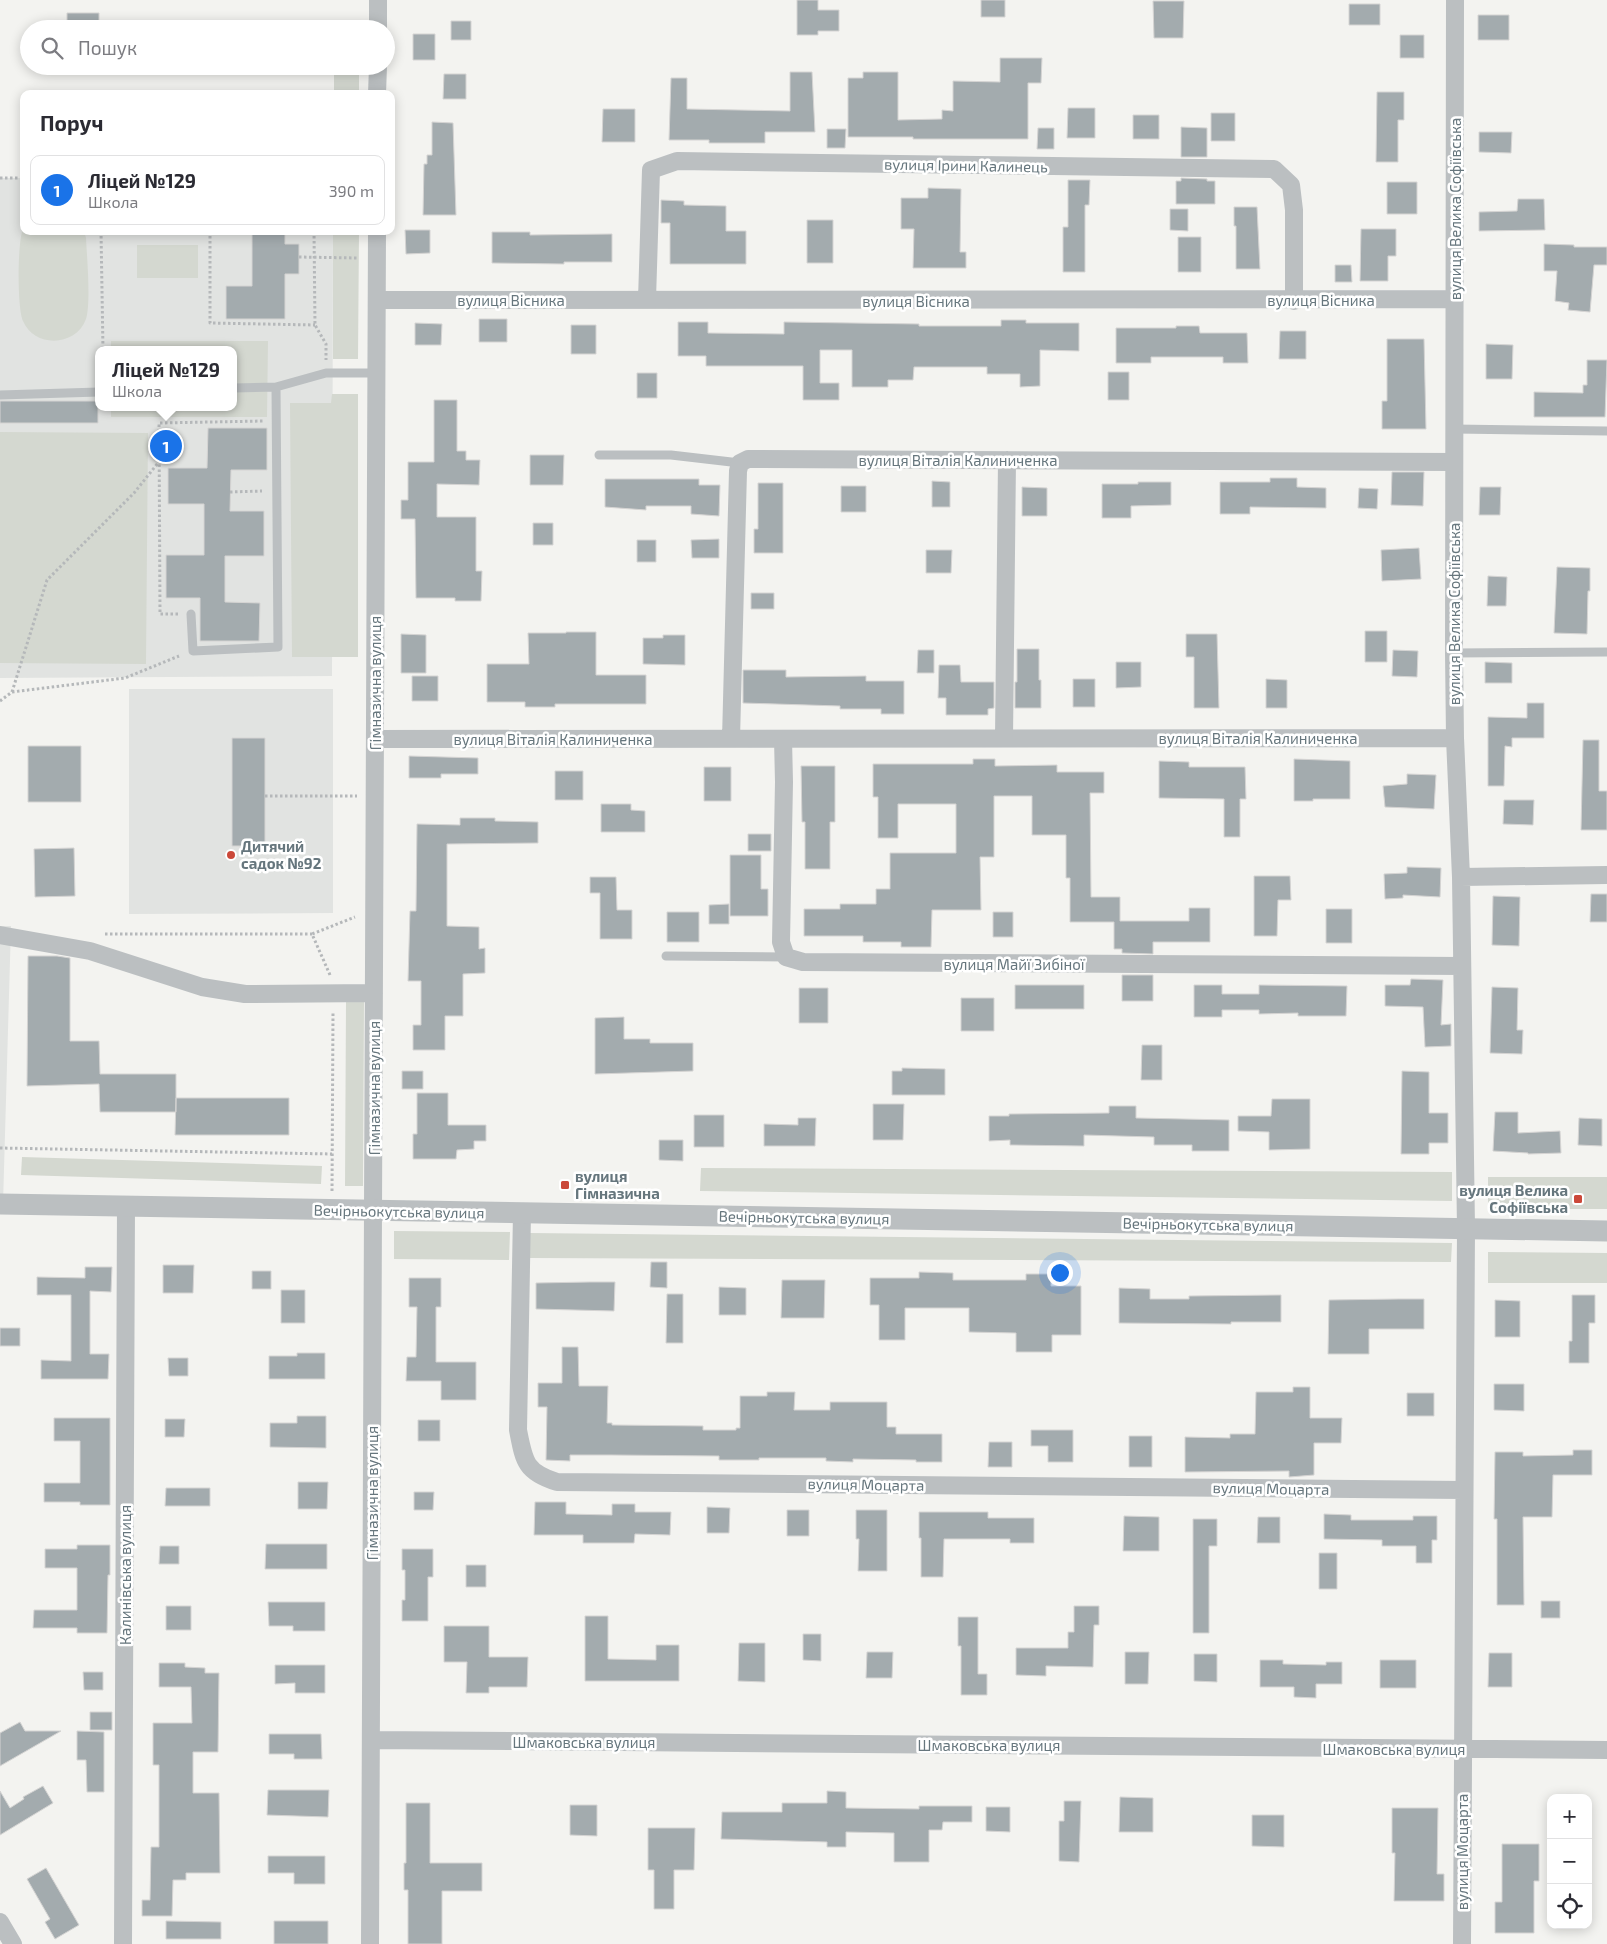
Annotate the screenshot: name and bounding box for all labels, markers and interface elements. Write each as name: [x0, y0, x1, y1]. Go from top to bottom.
search box: [20, 20, 395, 75]
icon: search: [38, 34, 66, 62]
text: Пошук: [78, 36, 137, 59]
text: Поруч: [40, 110, 103, 135]
street label: вулиця Велика Софіївська: [1446, 118, 1465, 300]
street label: вулиця Ірини Калинець: [884, 155, 1048, 176]
text: Ліцей №129: [88, 169, 196, 192]
text: 1: [54, 181, 60, 200]
text: 390 m: [329, 181, 374, 200]
text: Школа: [88, 192, 138, 211]
street label: вулиця Вісника: [457, 291, 565, 310]
street label: вулиця Вісника: [1267, 291, 1375, 310]
street label: вулиця Вісника: [862, 292, 970, 311]
popup: [95, 346, 237, 411]
text: Ліцей №129: [112, 358, 220, 381]
text: Школа: [112, 381, 162, 400]
pin: 1: [150, 427, 182, 465]
street label: вулиця Віталія Калиниченка: [859, 451, 1057, 470]
street label: вулиця Велика Софіївська: [1445, 523, 1464, 705]
street label: Гімназична вулиця: [366, 616, 385, 750]
street label: вулиця Віталія Калиниченка: [1159, 729, 1357, 748]
street label: вулиця Віталія Калиниченка: [454, 730, 652, 749]
place label: Дитячий садок №92: [241, 837, 322, 872]
marker: Дитячий садок №92: [225, 849, 237, 861]
street label: вулиця Майї Зибіної: [943, 955, 1085, 974]
street label: Гімназична вулиця: [365, 1021, 384, 1155]
place label: вулиця Гімназична: [575, 1167, 660, 1202]
marker: вулиця Гімназична: [559, 1179, 571, 1191]
place label: вулиця Велика Софіївська: [1459, 1181, 1568, 1216]
marker: вулиця Велика Софіївська: [1572, 1193, 1584, 1205]
street label: Вечірньокутська вулиця: [313, 1201, 485, 1222]
street label: Вечірньокутська вулиця: [718, 1207, 890, 1228]
street label: Вечірньокутська вулиця: [1122, 1214, 1294, 1235]
your location: [1047, 1260, 1073, 1286]
street label: Гімназична вулиця: [363, 1426, 382, 1560]
street label: вулиця Моцарта: [808, 1474, 924, 1495]
street label: вулиця Моцарта: [1213, 1478, 1329, 1499]
street label: Калинівська вулиця: [116, 1505, 135, 1645]
street label: Шмаковська вулиця: [512, 1733, 656, 1752]
street label: Шмаковська вулиця: [917, 1736, 1061, 1755]
street label: Шмаковська вулиця: [1322, 1740, 1466, 1759]
street label: вулиця Моцарта: [1453, 1794, 1472, 1910]
map controls: [1547, 1794, 1592, 1929]
button: +: [1547, 1794, 1592, 1839]
button: −: [1547, 1839, 1592, 1884]
button: locate: [1547, 1884, 1592, 1929]

